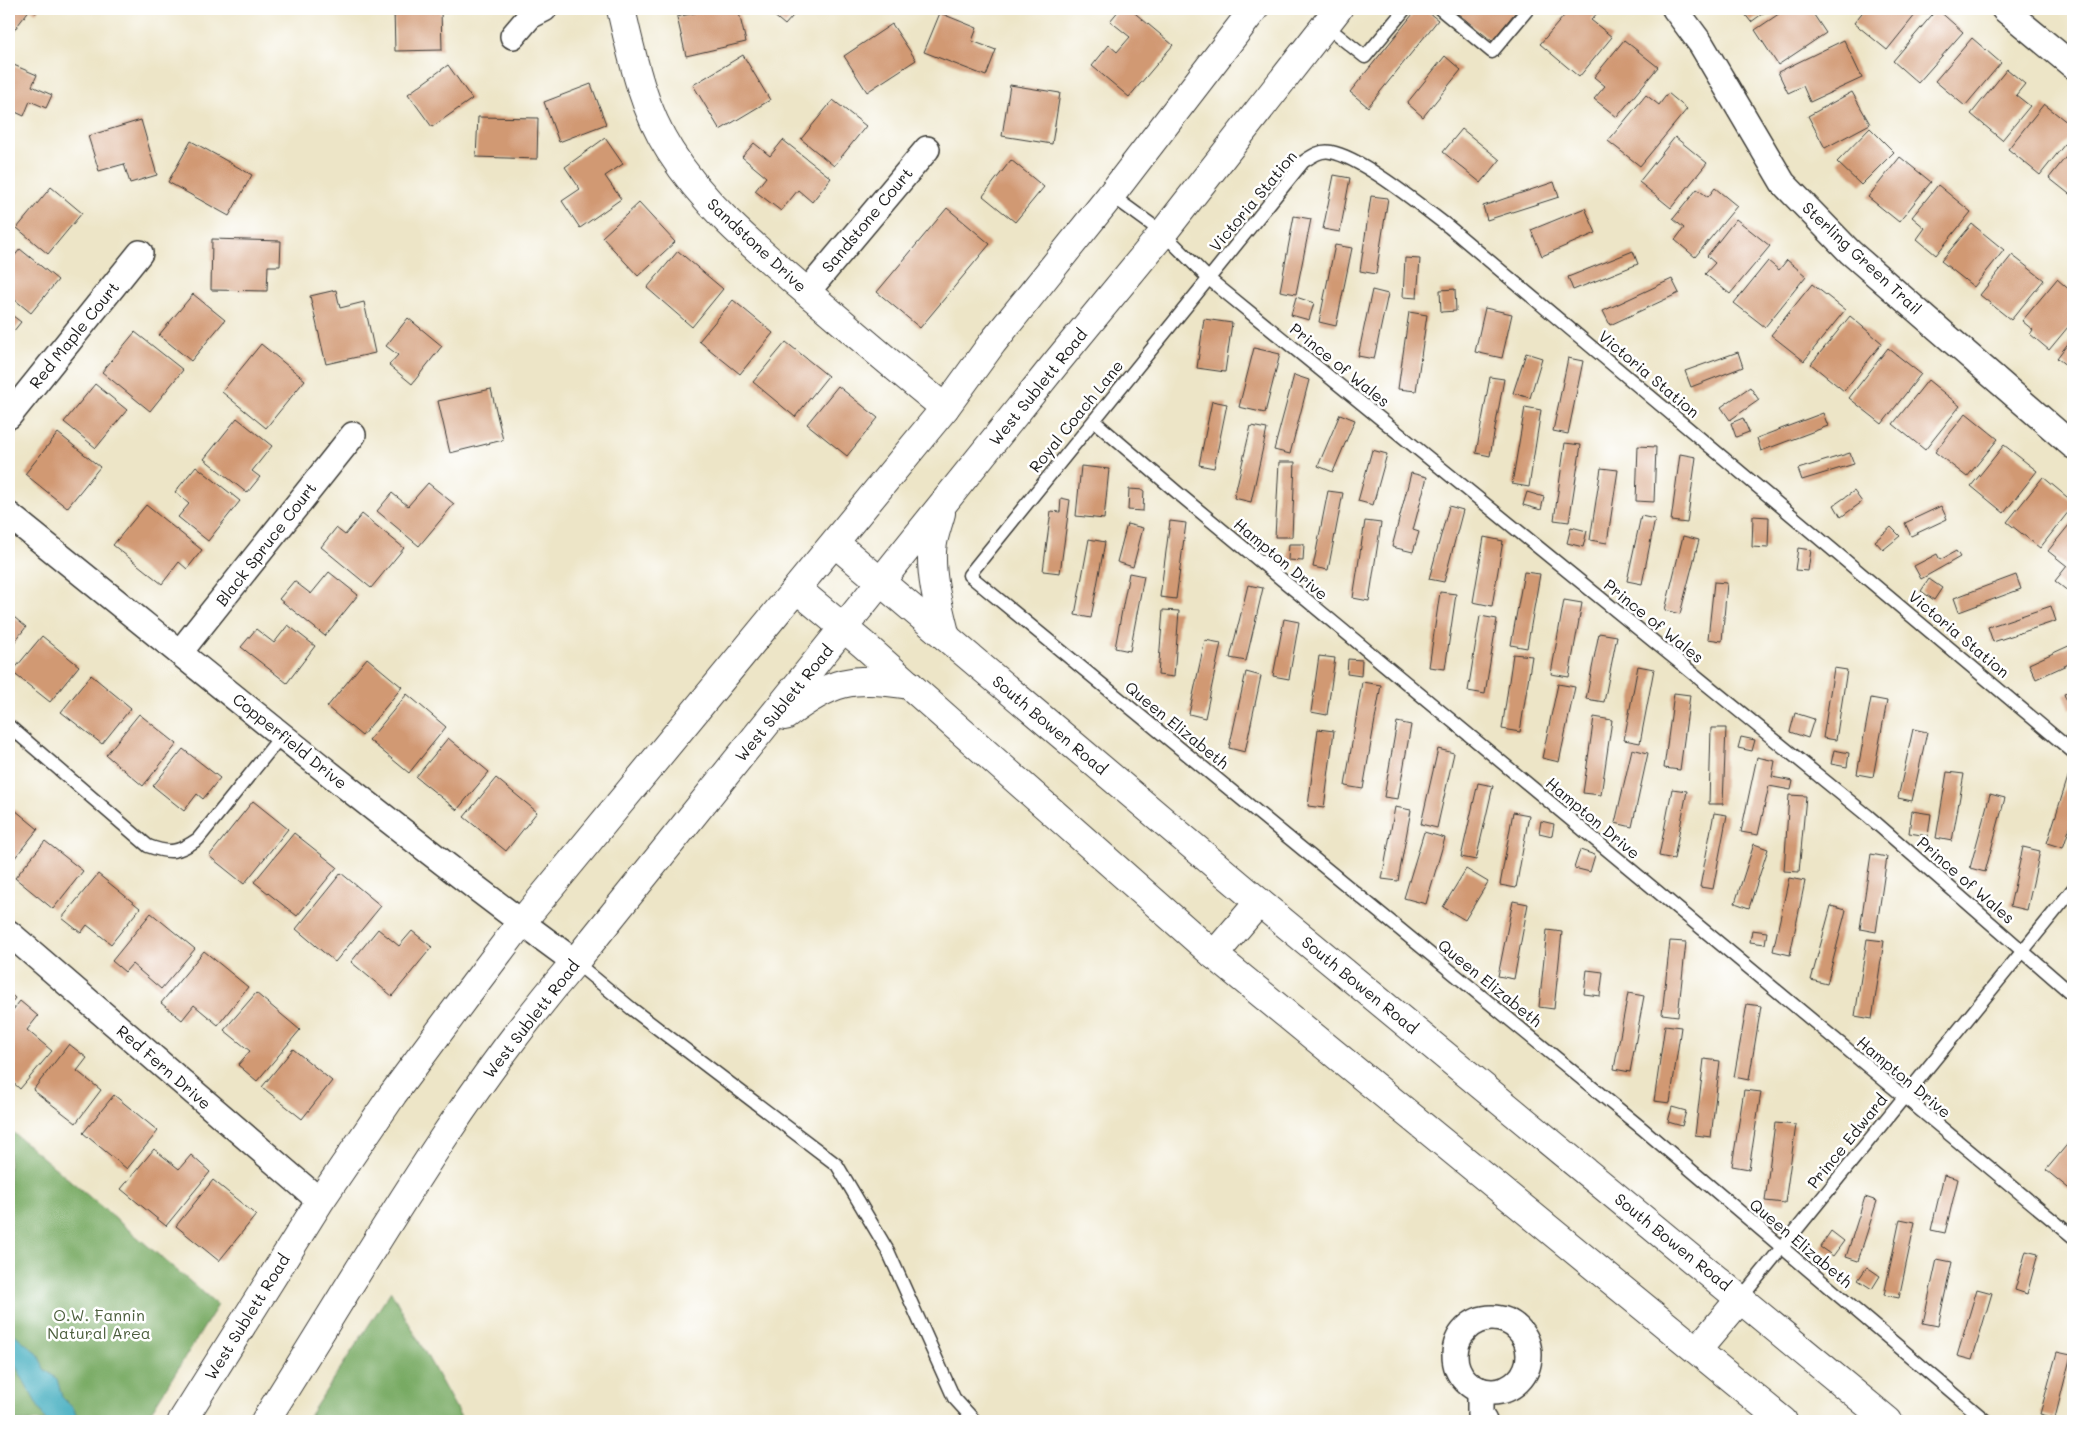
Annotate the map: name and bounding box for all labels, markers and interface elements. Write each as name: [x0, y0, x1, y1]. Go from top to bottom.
street label: Victoria Station: [1204, 146, 1301, 255]
street label: Sandstone Court: [816, 163, 917, 277]
street label: Sandstone Drive: [703, 193, 811, 296]
street label: Sterling Green Trail: [1798, 197, 1926, 318]
street label: Red Maple Court: [24, 277, 123, 393]
street label: Prince of Wales: [1286, 318, 1395, 411]
street label: West Sublett Road: [984, 324, 1091, 450]
street label: Victoria Station: [1595, 325, 1704, 422]
street label: Royal Coach Lane: [1024, 355, 1127, 476]
street label: Black Spruce Court: [211, 477, 321, 610]
street label: Hampton Drive: [1230, 513, 1333, 604]
street label: Prince of Wales: [1600, 574, 1709, 667]
street label: Victoria Station: [1905, 585, 2014, 682]
street label: West Sublett Road: [730, 640, 837, 766]
street label: South Bowen Road: [988, 670, 1112, 779]
street label: Queen Elizabeth: [1121, 676, 1234, 773]
street label: Copperfield Drive: [229, 688, 352, 793]
street label: Hampton Drive: [1542, 772, 1645, 863]
street label: Prince of Wales: [1913, 831, 2019, 928]
street label: South Bowen Road: [1298, 931, 1423, 1038]
street label: Queen Elizabeth: [1434, 934, 1547, 1031]
street label: West Sublett Road: [478, 955, 583, 1082]
street label: Red Fern Drive: [113, 1020, 216, 1113]
street label: Hampton Drive: [1853, 1031, 1956, 1122]
street label: Prince Edward: [1802, 1089, 1891, 1192]
street label: South Bowen Road: [1611, 1188, 1736, 1295]
street label: Queen Elizabeth: [1745, 1193, 1857, 1292]
street label: West Sublett Road: [199, 1250, 294, 1384]
park label: O.W. Fannin Natural Area: [47, 1304, 151, 1343]

